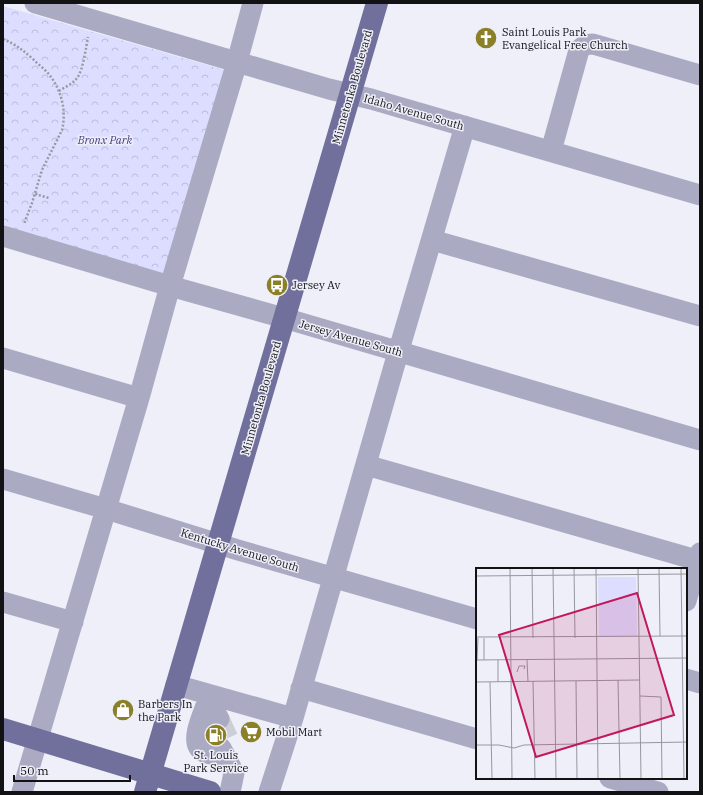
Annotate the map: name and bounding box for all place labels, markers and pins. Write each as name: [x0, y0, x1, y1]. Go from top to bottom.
church icon: Saint Louis Park Evangelical Free Church: [473, 25, 499, 51]
place label: Saint Louis Park Evangelical Free Church: [502, 25, 628, 52]
bus stop icon: Jersey Av: [264, 272, 290, 298]
place label: Jersey Av: [292, 278, 341, 292]
shop icon: Barbers In the Park: [110, 697, 136, 723]
place label: Barbers In the Park: [138, 697, 192, 724]
supermarket icon: Mobil Mart: [238, 719, 264, 745]
fuel station icon: St. Louis Park Service: [203, 722, 229, 748]
place label: Mobil Mart: [266, 725, 322, 739]
place label: St. Louis Park Service: [184, 748, 249, 775]

